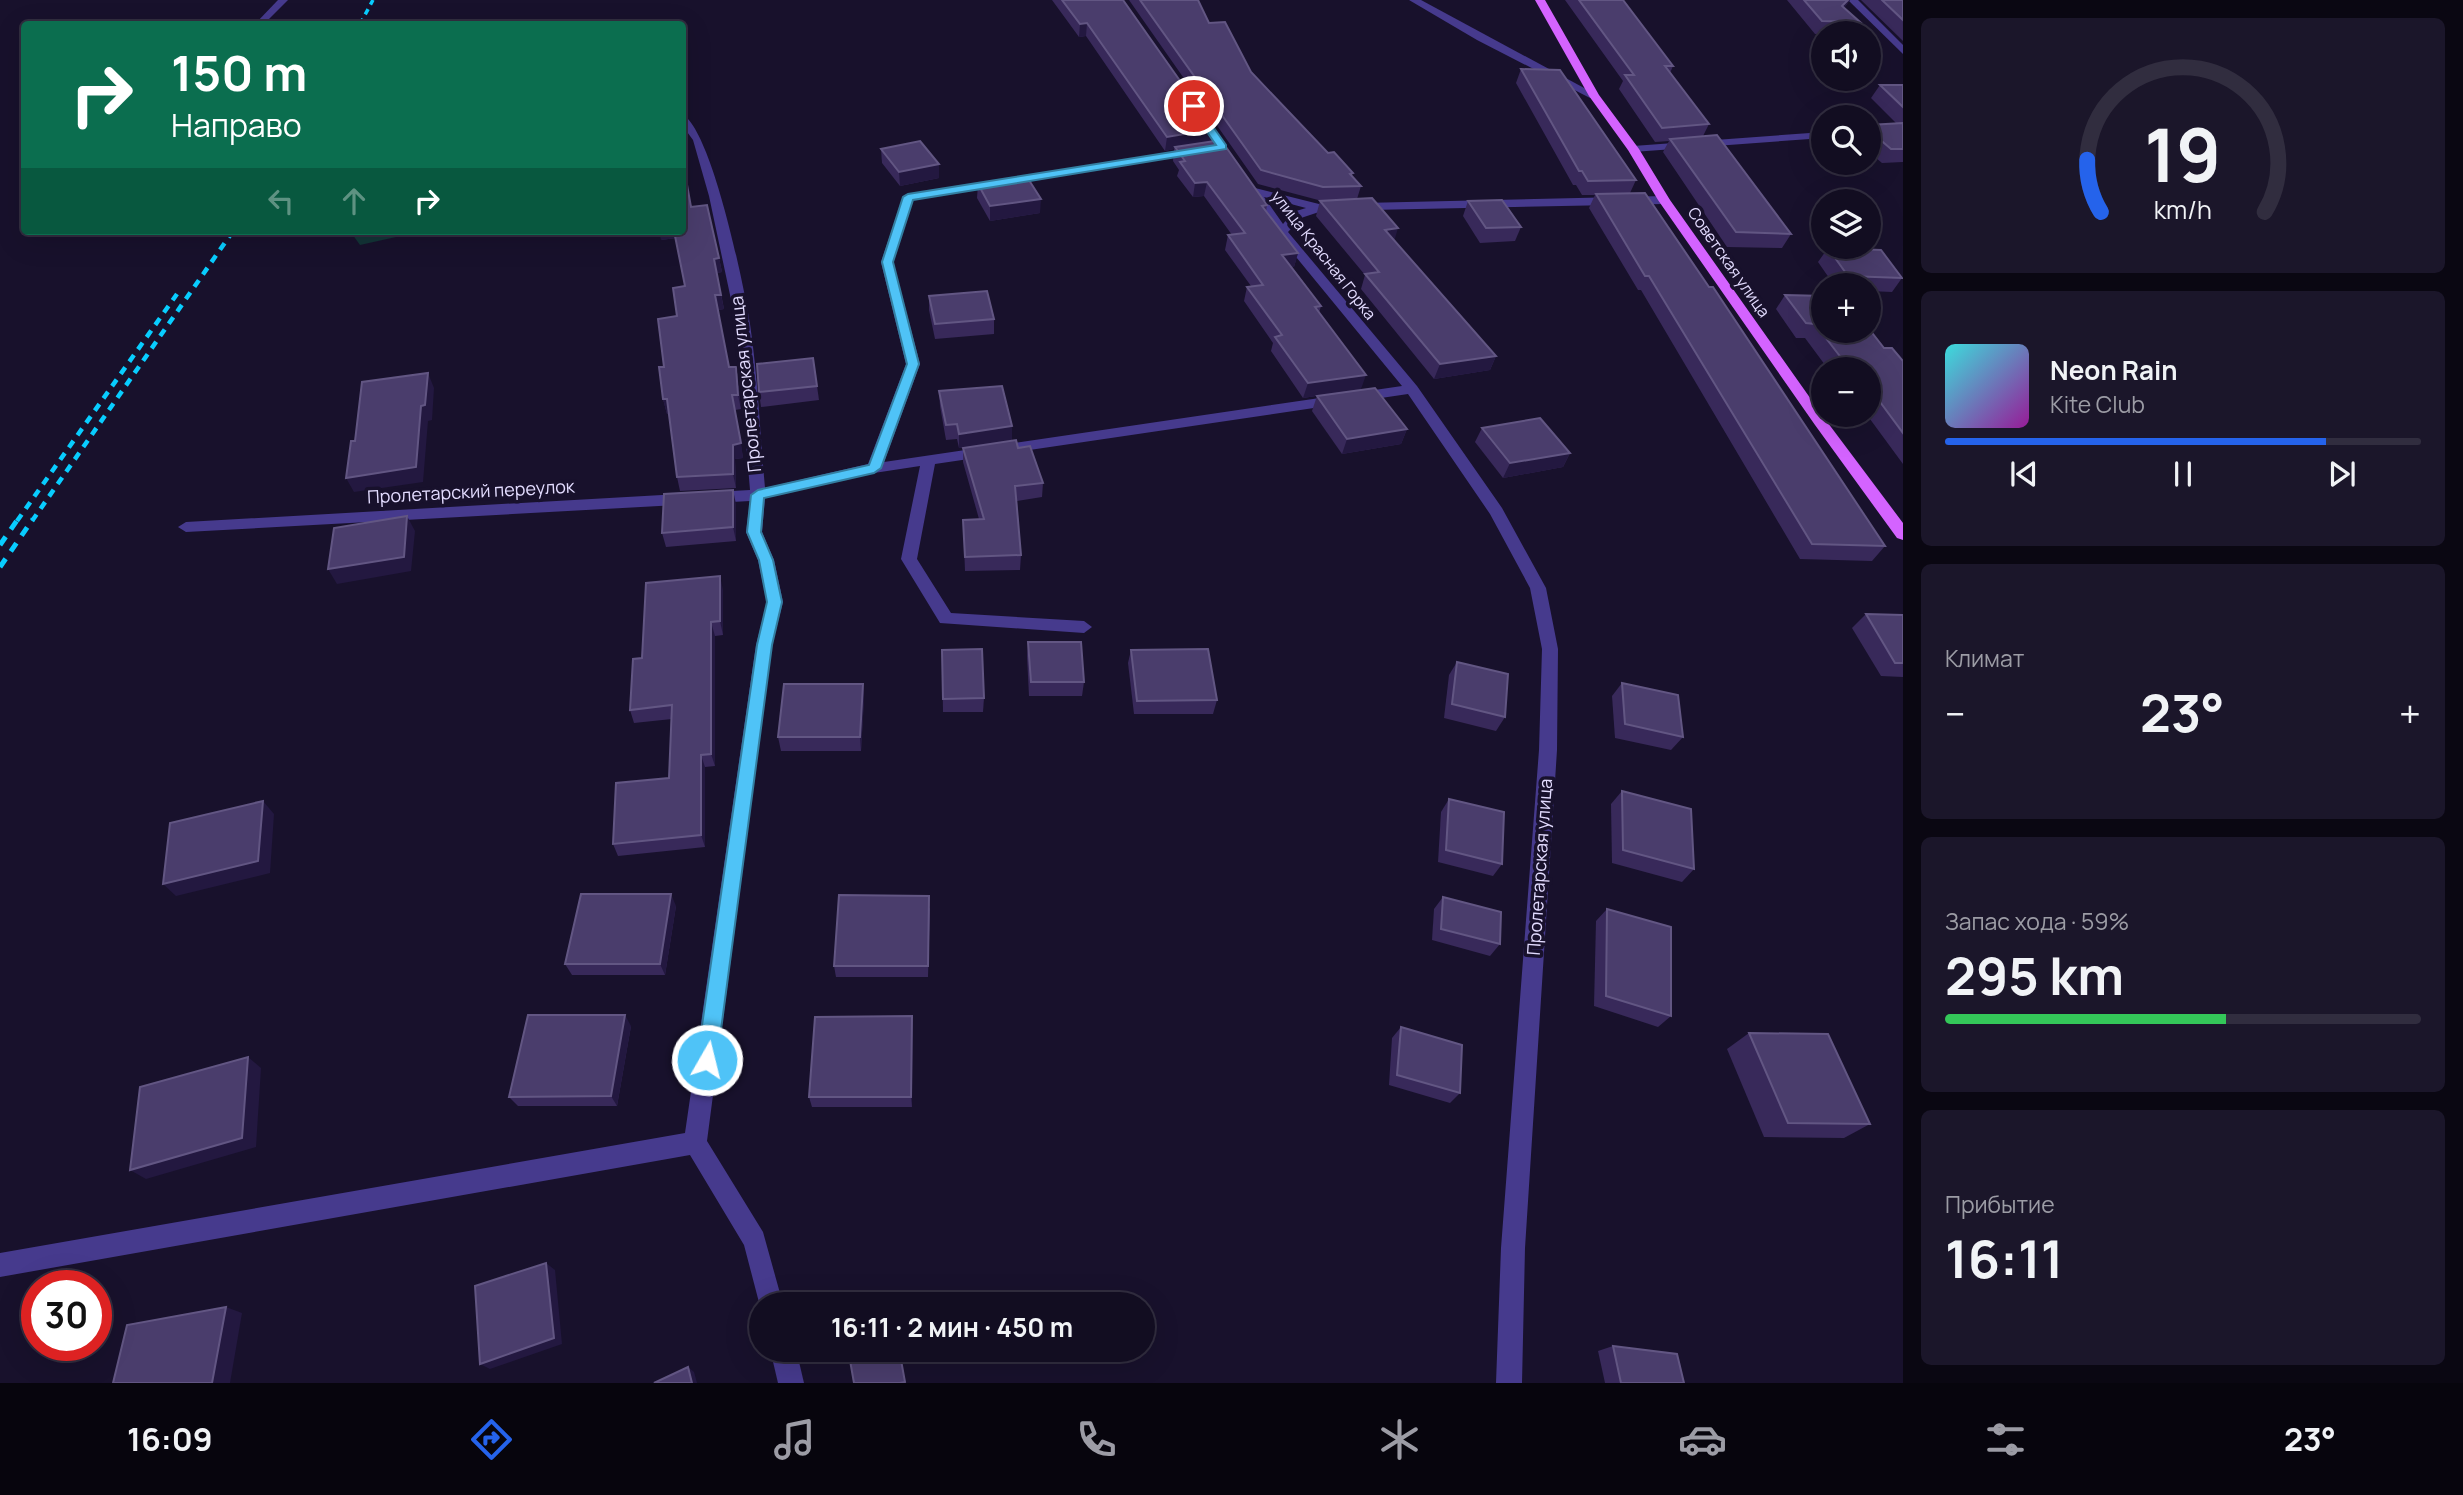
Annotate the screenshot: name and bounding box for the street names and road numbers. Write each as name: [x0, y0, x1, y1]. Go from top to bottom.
street label: улица Красная Горка: [1267, 186, 1381, 324]
street label: Советская улица: [1683, 203, 1775, 321]
street label: Пролетарская улица: [724, 295, 766, 473]
street label: Пролетарский переулок: [367, 474, 576, 508]
street label: Пролетарская улица: [1521, 778, 1557, 956]

